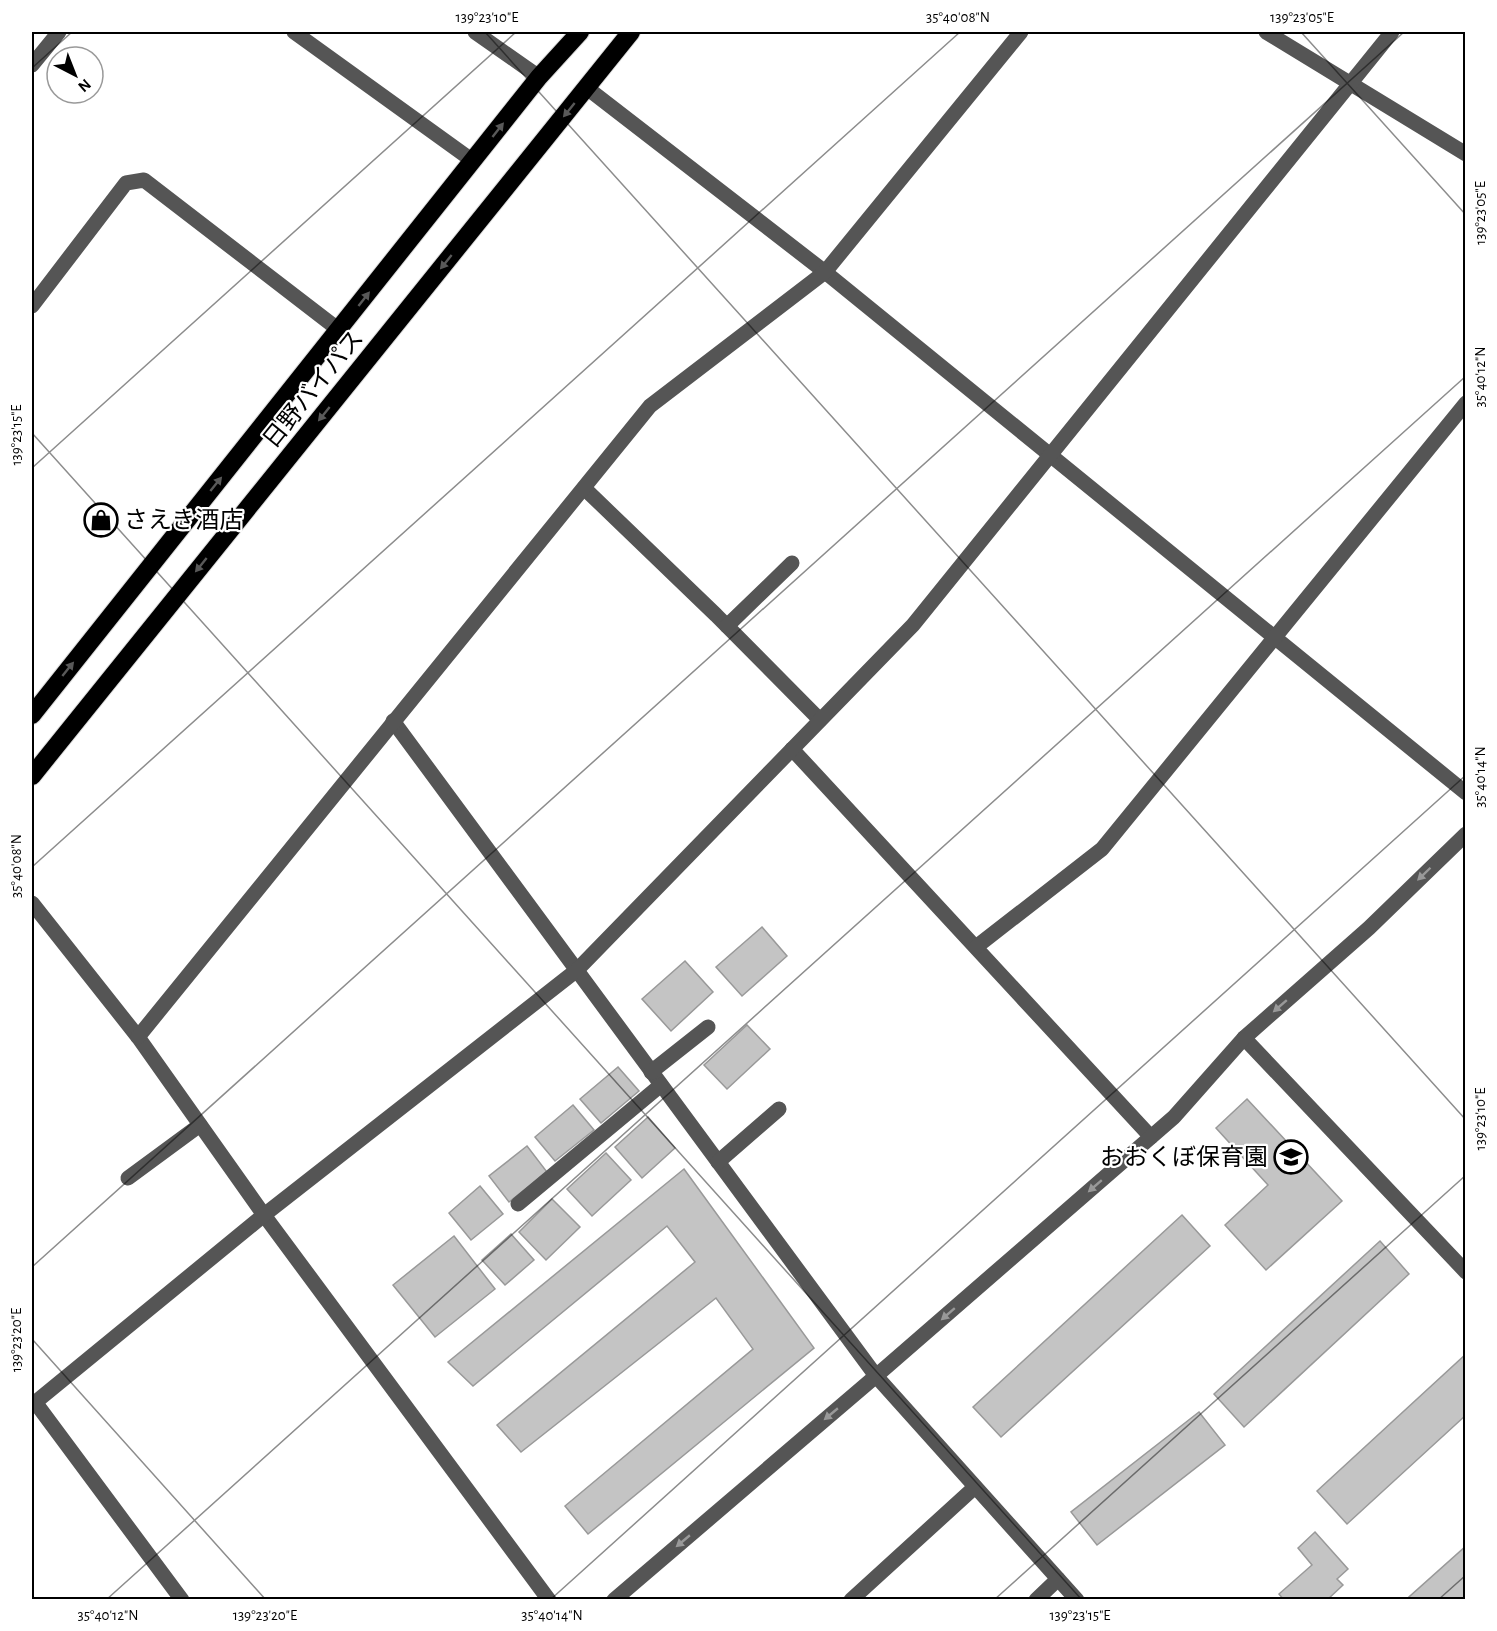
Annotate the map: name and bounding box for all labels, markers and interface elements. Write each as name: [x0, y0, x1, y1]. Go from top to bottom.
text: 139°23'10"E: [456, 10, 518, 25]
text: 35°40'08"N: [926, 10, 990, 25]
text: 139°23'05"E: [1270, 10, 1334, 25]
north arrow: [45, 45, 105, 105]
text: N: [75, 76, 94, 95]
one-way arrow: [562, 102, 575, 118]
one-way arrow: [492, 122, 504, 137]
text: 139°23'05"E: [1473, 181, 1488, 245]
one-way arrow: [440, 254, 453, 270]
one-way arrow: [357, 291, 370, 307]
street label: 日野バイパス: [259, 326, 368, 453]
text: 35°40'12"N: [1473, 347, 1488, 407]
text: 139°23'15"E: [9, 404, 24, 466]
one-way arrow: [318, 406, 331, 421]
one-way arrow: [210, 476, 223, 492]
shop icon: さえき酒店: [83, 502, 119, 538]
place label: さえき酒店: [124, 507, 243, 533]
one-way arrow: [196, 558, 208, 573]
one-way arrow: [61, 662, 74, 677]
text: 35°40'14"N: [1473, 746, 1488, 808]
text: 35°40'08"N: [9, 834, 24, 898]
one-way arrow: [1417, 867, 1431, 881]
one-way arrow: [1273, 999, 1288, 1012]
text: 139°23'10"E: [1473, 1088, 1488, 1150]
school or university icon: おおくぼ保育園: [1273, 1139, 1309, 1175]
place label: おおくぼ保育園: [1100, 1144, 1268, 1170]
one-way arrow: [1087, 1179, 1103, 1192]
one-way arrow: [940, 1307, 956, 1320]
text: 139°23'20"E: [9, 1308, 24, 1372]
one-way arrow: [823, 1408, 839, 1421]
one-way arrow: [676, 1534, 691, 1547]
text: 35°40'12"N: [78, 1608, 138, 1623]
text: 139°23'20"E: [233, 1608, 297, 1623]
text: 35°40'14"N: [521, 1608, 583, 1623]
text: 139°23'15"E: [1049, 1608, 1111, 1623]

